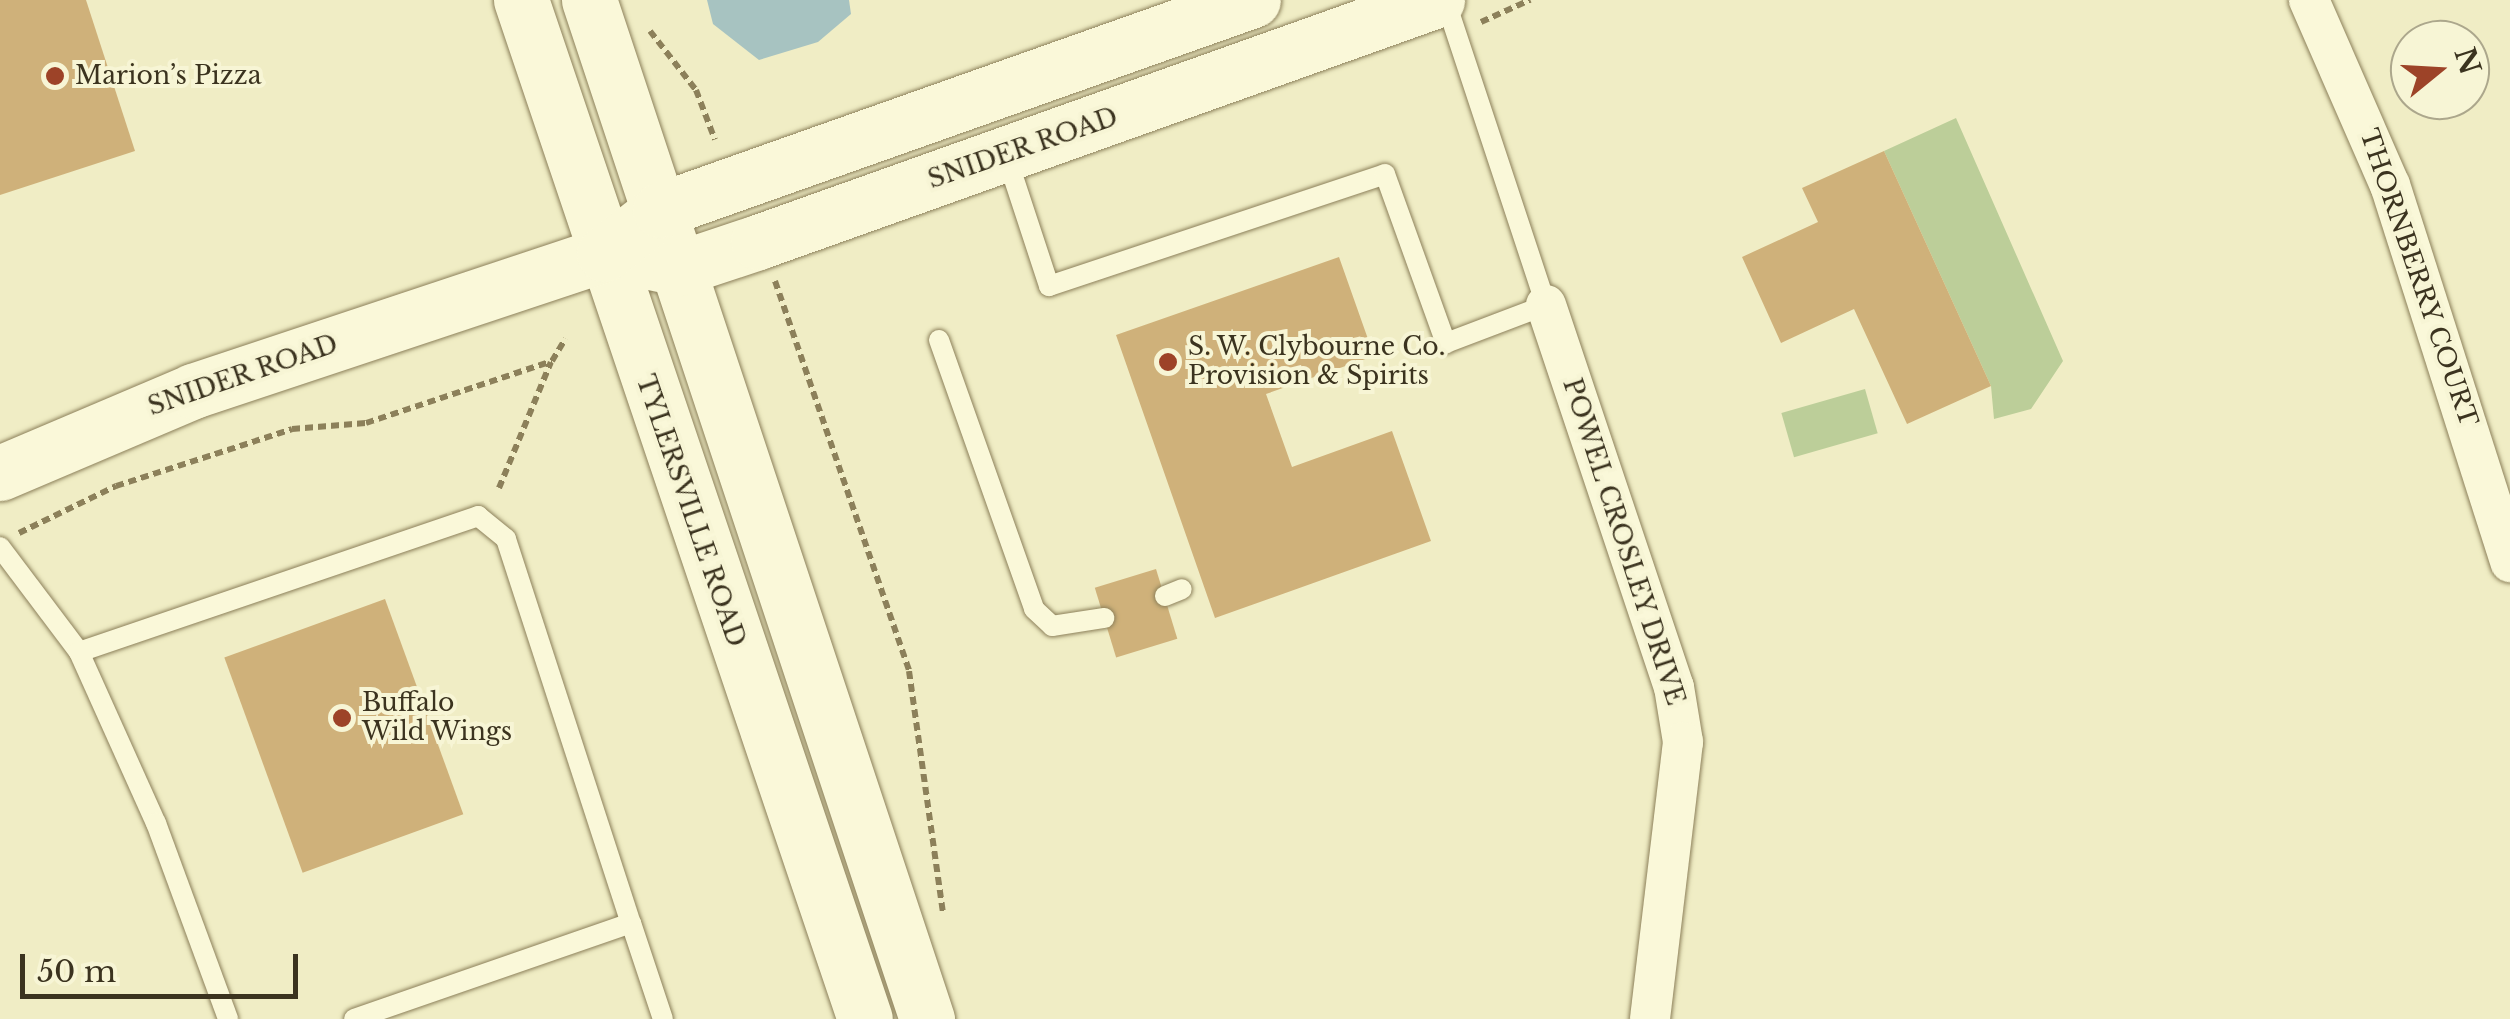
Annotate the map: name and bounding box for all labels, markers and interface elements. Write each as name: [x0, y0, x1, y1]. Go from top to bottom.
north arrow: [2390, 20, 2490, 120]
text: N: [2446, 43, 2488, 79]
place label: Marion’s Pizza: [75, 61, 261, 91]
marker: Marion’s Pizza: [44, 65, 66, 87]
street label: SNIDER ROAD: [924, 102, 1122, 196]
street label: THORNBERRY COURT: [2353, 125, 2483, 431]
street label: SNIDER ROAD: [144, 329, 342, 423]
place label: S. W. Clybourne Co. Provision & Spirits: [1188, 333, 1446, 392]
marker: S. W. Clybourne Co. Provision & Spirits: [1157, 351, 1179, 373]
street label: TYLERSVILLE ROAD: [629, 371, 751, 651]
street label: POWEL CROSLEY DRIVE: [1556, 374, 1690, 710]
place label: Buffalo Wild Wings: [362, 689, 513, 748]
marker: Buffalo Wild Wings: [331, 707, 353, 729]
scale bar: [25, 934, 302, 996]
text: 50 m: [37, 953, 116, 990]

